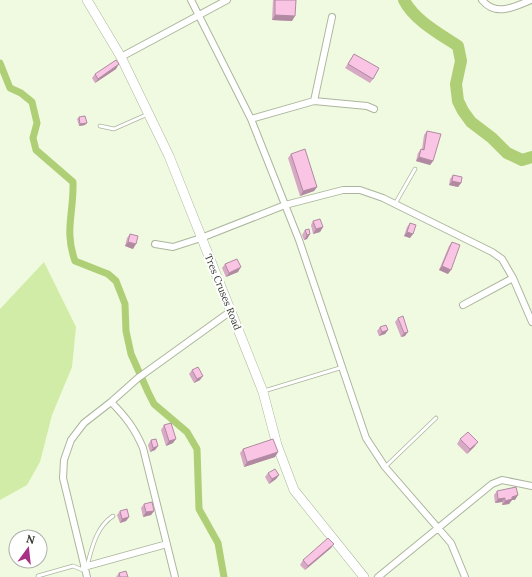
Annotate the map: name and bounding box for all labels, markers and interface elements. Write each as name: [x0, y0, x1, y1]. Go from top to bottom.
street label: Tres Cruses Road: [202, 252, 244, 332]
north arrow: [8, 529, 48, 569]
text: N: [25, 531, 37, 547]

